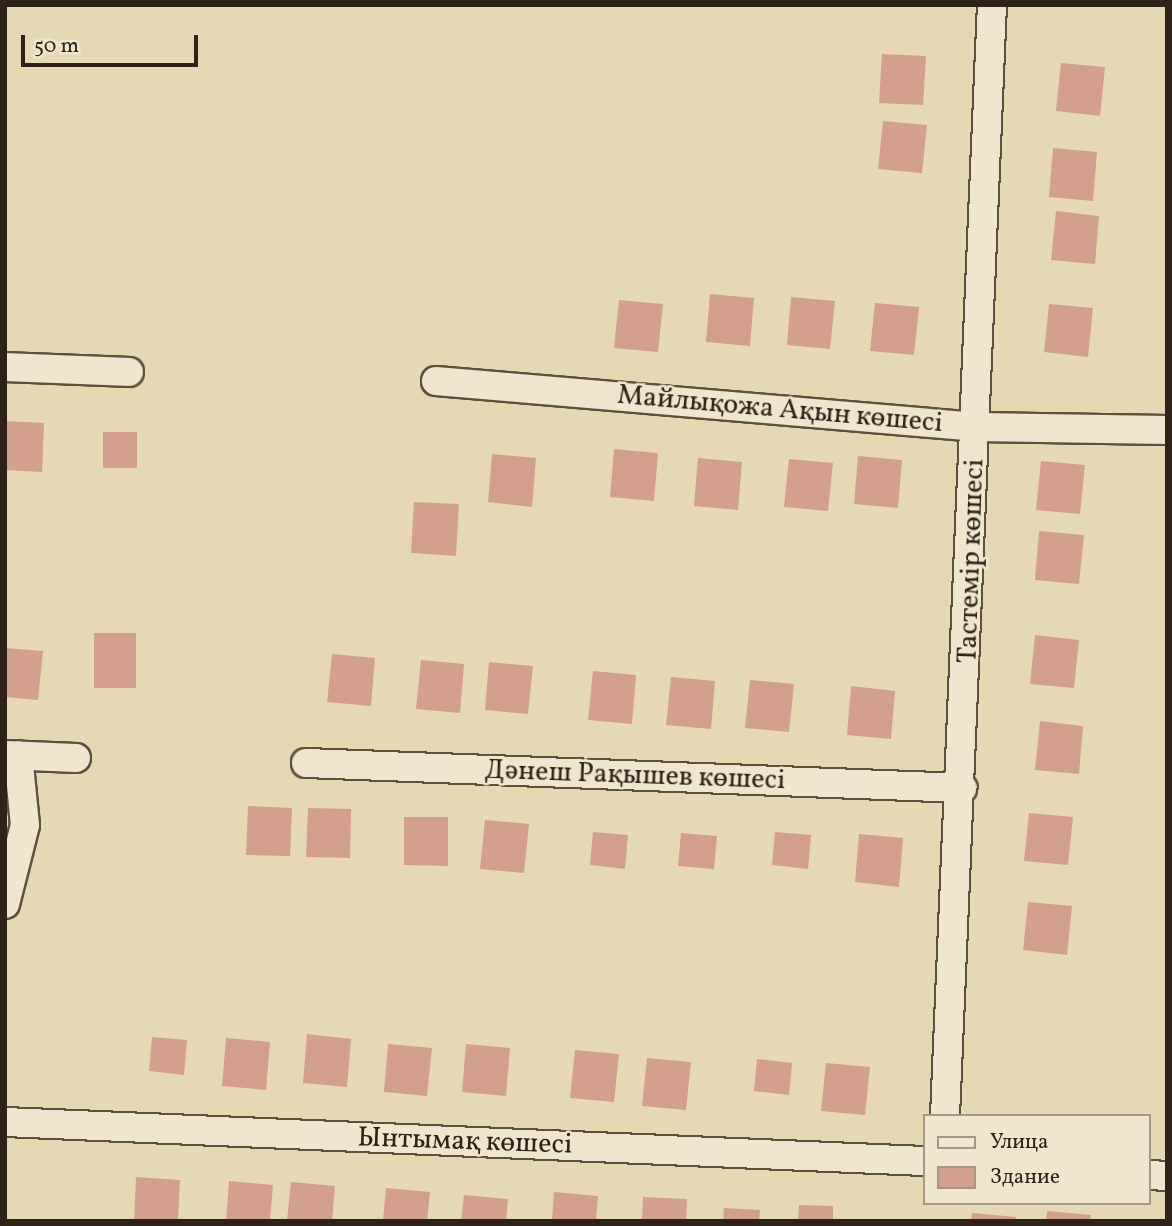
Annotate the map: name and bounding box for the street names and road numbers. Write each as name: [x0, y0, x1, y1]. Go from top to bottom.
street label: Майлықожа Ақын көшесі: [616, 379, 944, 441]
street label: Тастемір көшесі: [952, 458, 992, 664]
street label: Дәнеш Рақышев көшесі: [484, 754, 786, 798]
street label: Ынтымақ көшесі: [357, 1121, 573, 1163]

